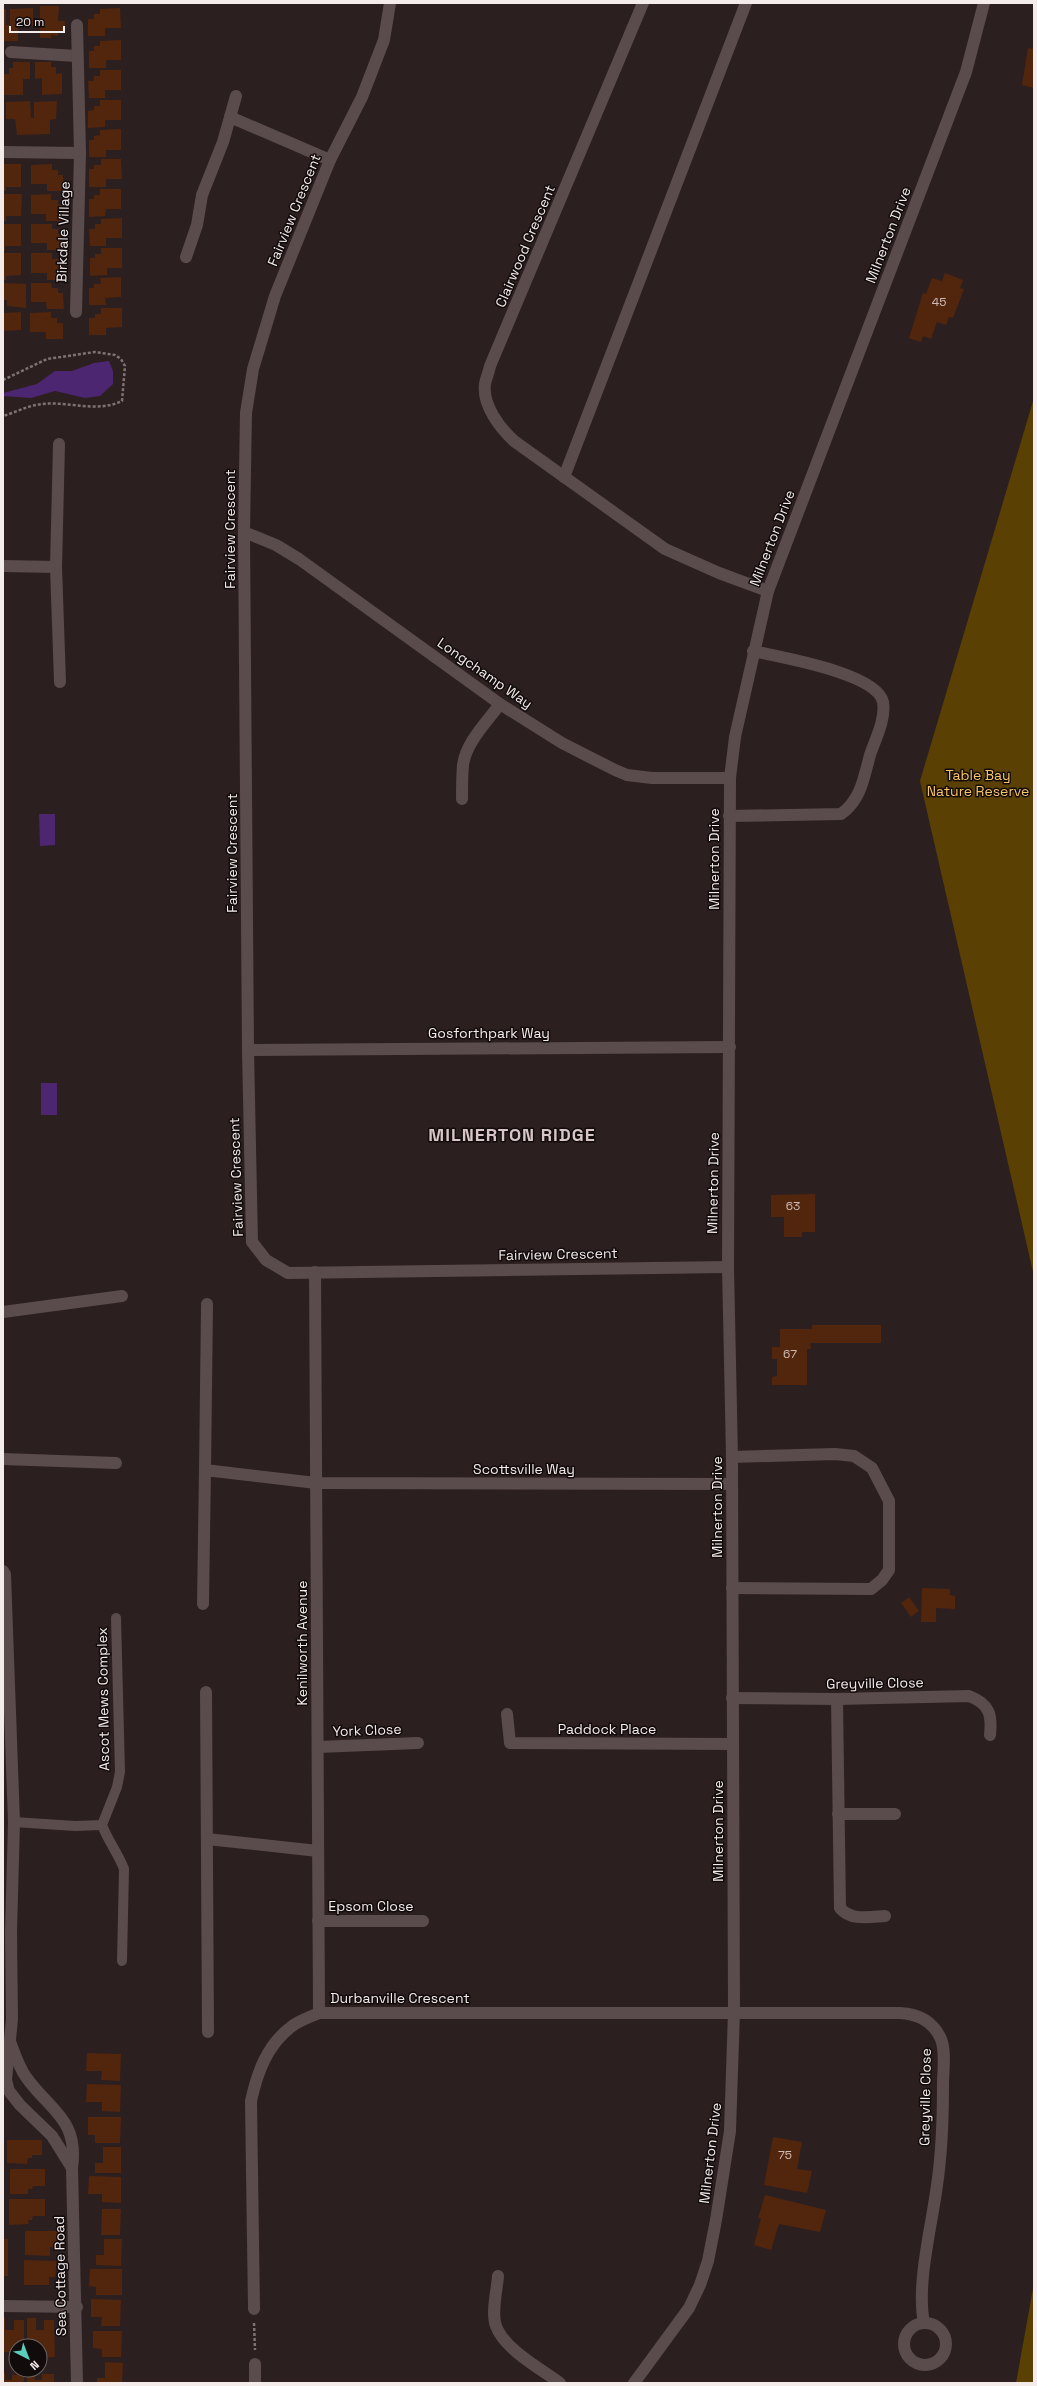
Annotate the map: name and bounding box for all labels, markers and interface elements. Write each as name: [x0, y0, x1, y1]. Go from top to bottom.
scale bar: [10, 8, 64, 34]
text: 20 m: [16, 14, 44, 30]
street label: Fairview Crescent: [263, 151, 325, 269]
street label: Birkdale Village: [52, 181, 74, 283]
street label: Clairwood Crescent: [491, 182, 559, 310]
street label: Milnerton Drive: [861, 184, 915, 286]
house number: 45: [932, 294, 946, 310]
street label: Fairview Crescent: [221, 469, 239, 589]
street label: Milnerton Drive: [745, 487, 799, 589]
street label: Longchamp Way: [434, 634, 536, 712]
park label: Table Bay Nature Reserve: [927, 766, 1029, 800]
street label: Fairview Crescent: [223, 793, 241, 913]
street label: Milnerton Drive: [705, 808, 723, 910]
street label: Gosforthpark Way: [428, 1024, 550, 1042]
street label: Fairview Crescent: [225, 1117, 247, 1237]
district label: MILNERTON RIDGE: [428, 1123, 596, 1146]
street label: Milnerton Drive: [703, 1132, 723, 1234]
house number: 63: [786, 1198, 800, 1214]
street label: Fairview Crescent: [498, 1244, 618, 1264]
house number: 67: [783, 1346, 797, 1362]
street label: Milnerton Drive: [708, 1456, 726, 1558]
street label: Scottsville Way: [473, 1460, 575, 1478]
street label: Kenilworth Avenue: [293, 1581, 311, 1705]
street label: Ascot Mews Complex: [93, 1627, 113, 1771]
street label: Greyville Close: [826, 1673, 924, 1693]
street label: York Close: [332, 1720, 402, 1740]
street label: Paddock Place: [558, 1720, 656, 1738]
street label: Milnerton Drive: [709, 1780, 727, 1882]
street label: Epsom Close: [328, 1897, 414, 1915]
street label: Durbanville Crescent: [330, 1989, 470, 2007]
street label: Greyville Close: [915, 2048, 935, 2146]
street label: Milnerton Drive: [695, 2101, 725, 2205]
house number: 75: [778, 2147, 792, 2163]
street label: Sea Cottage Road: [50, 2216, 70, 2336]
north arrow: [8, 2338, 48, 2378]
text: N: [27, 2358, 42, 2373]

